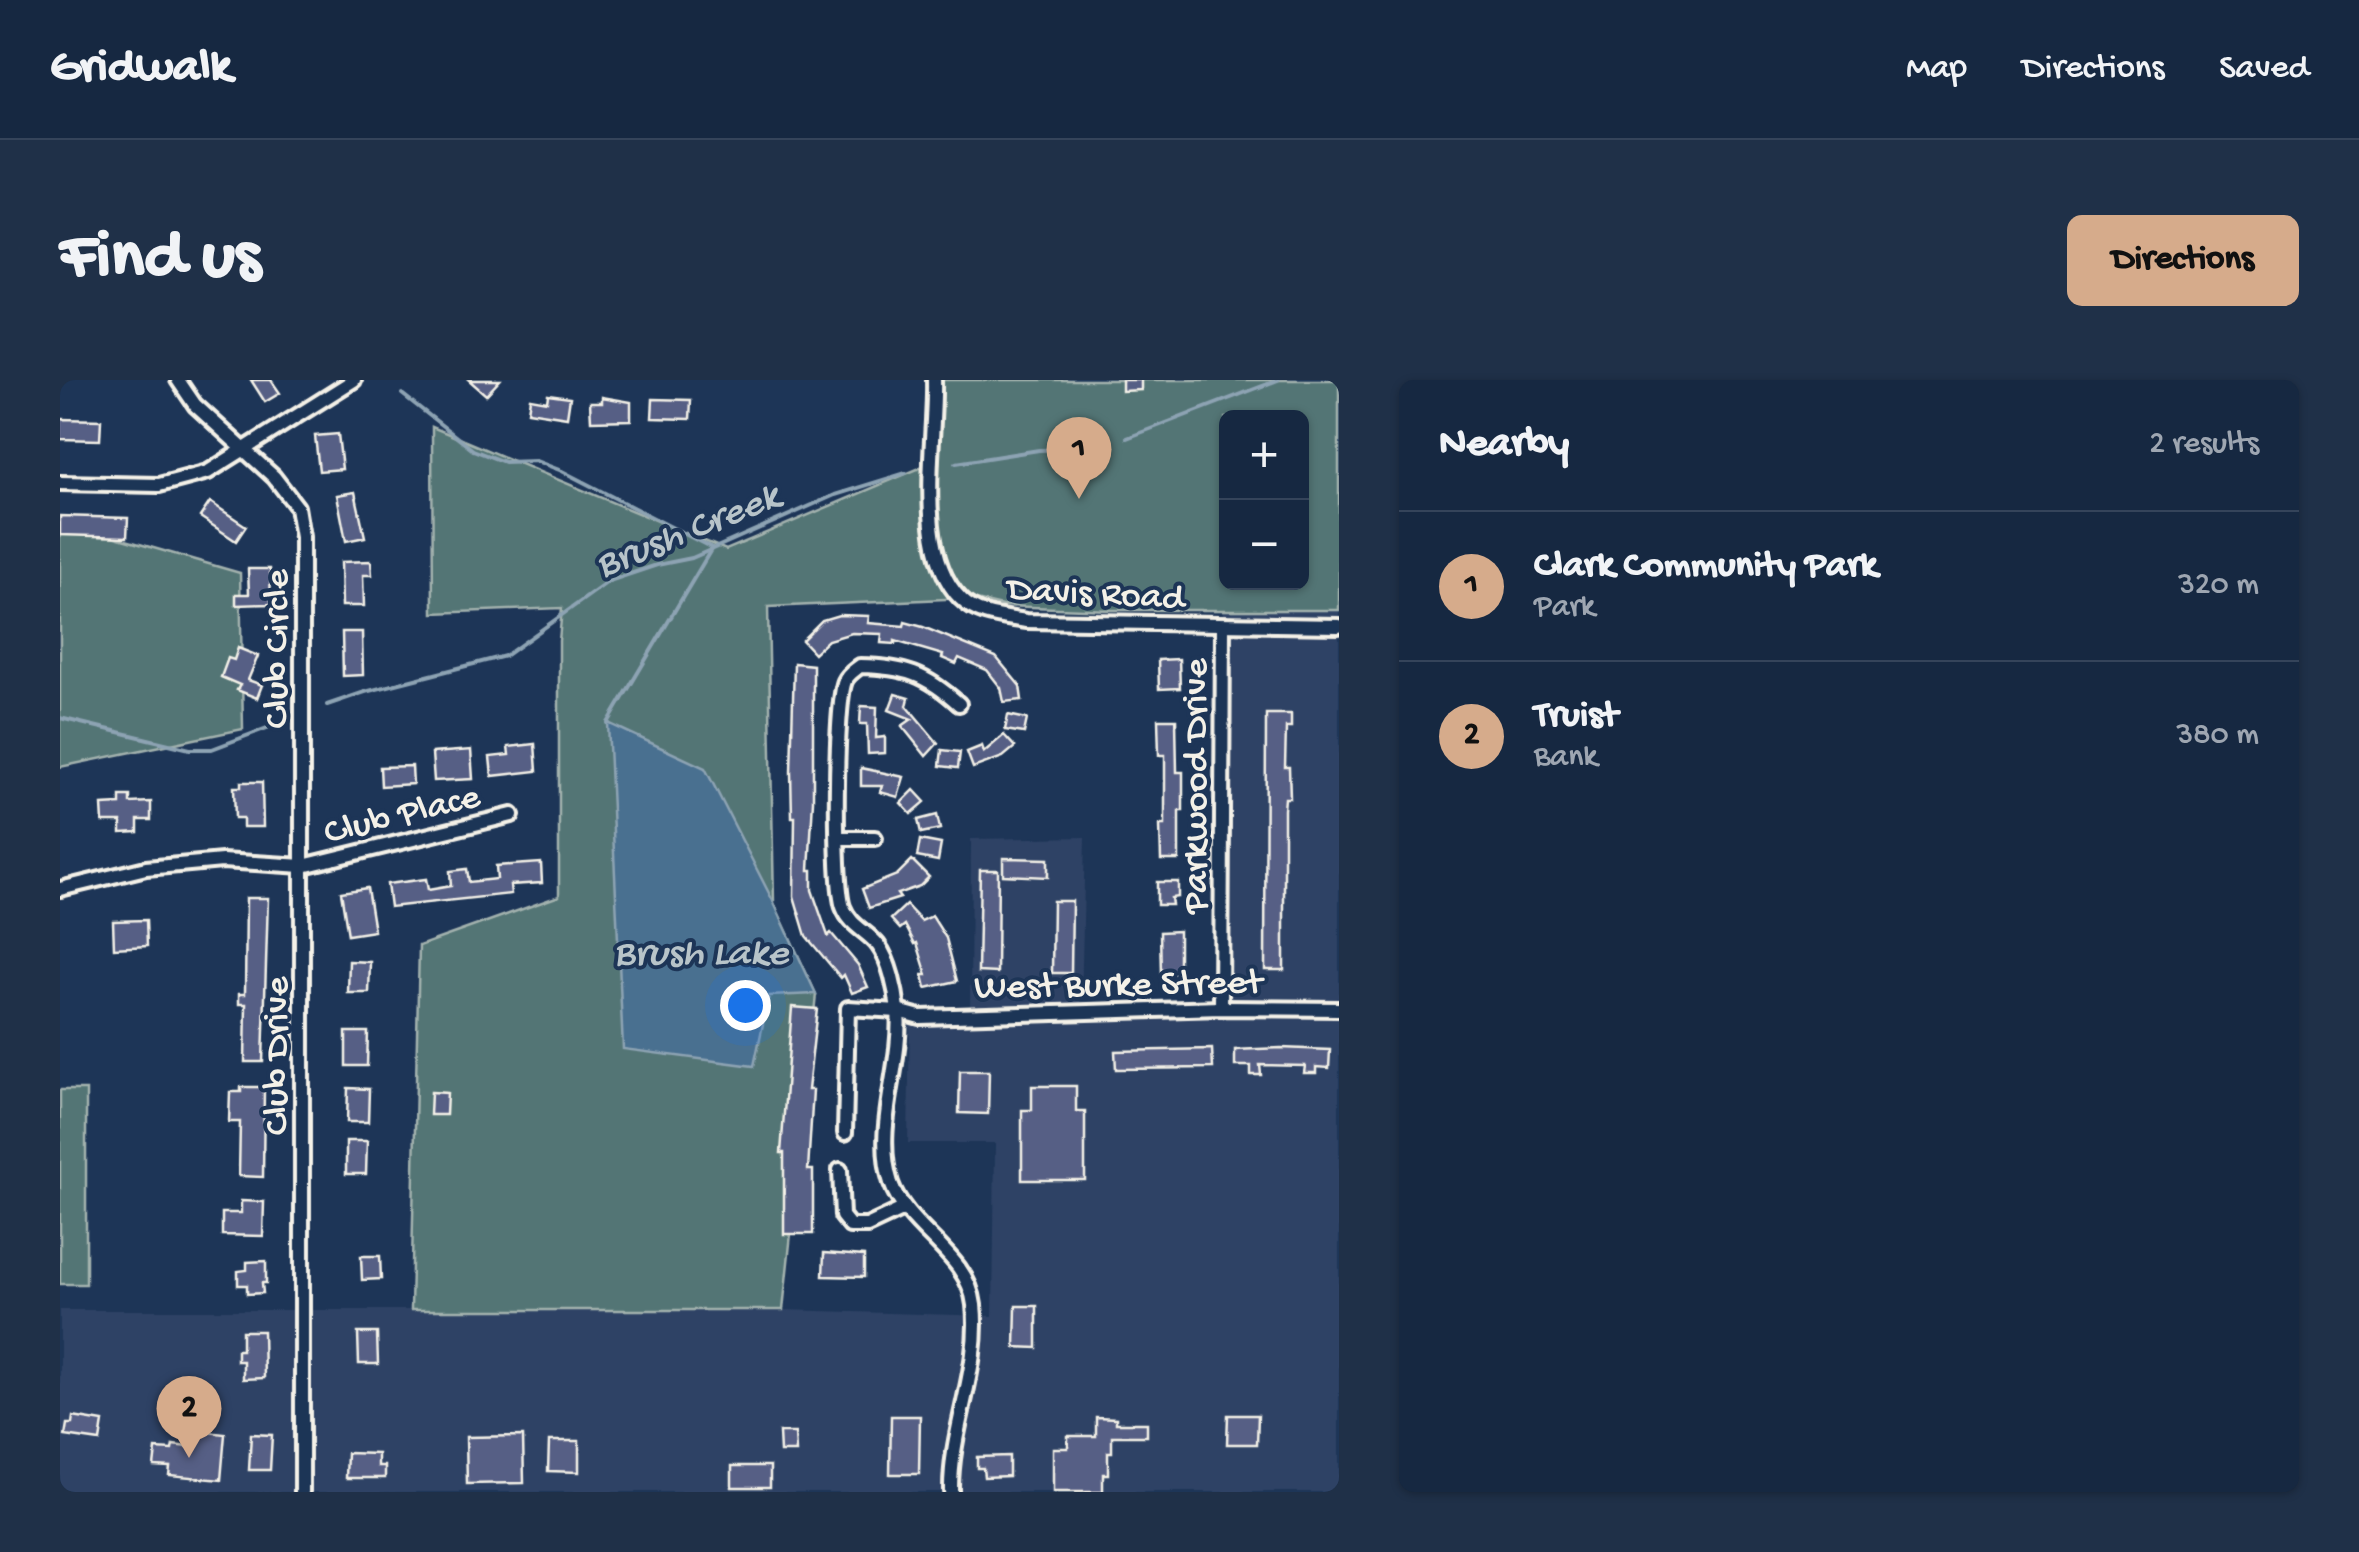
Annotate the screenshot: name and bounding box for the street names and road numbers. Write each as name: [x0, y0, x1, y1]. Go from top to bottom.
street label: Club Circle: [257, 569, 301, 729]
street label: Davis Road: [1003, 569, 1188, 623]
street label: Parkwood Drive: [1176, 658, 1220, 915]
street label: Club Place: [320, 776, 485, 857]
street label: West Burke Street: [974, 962, 1266, 1012]
street label: Club Drive: [257, 976, 301, 1135]

